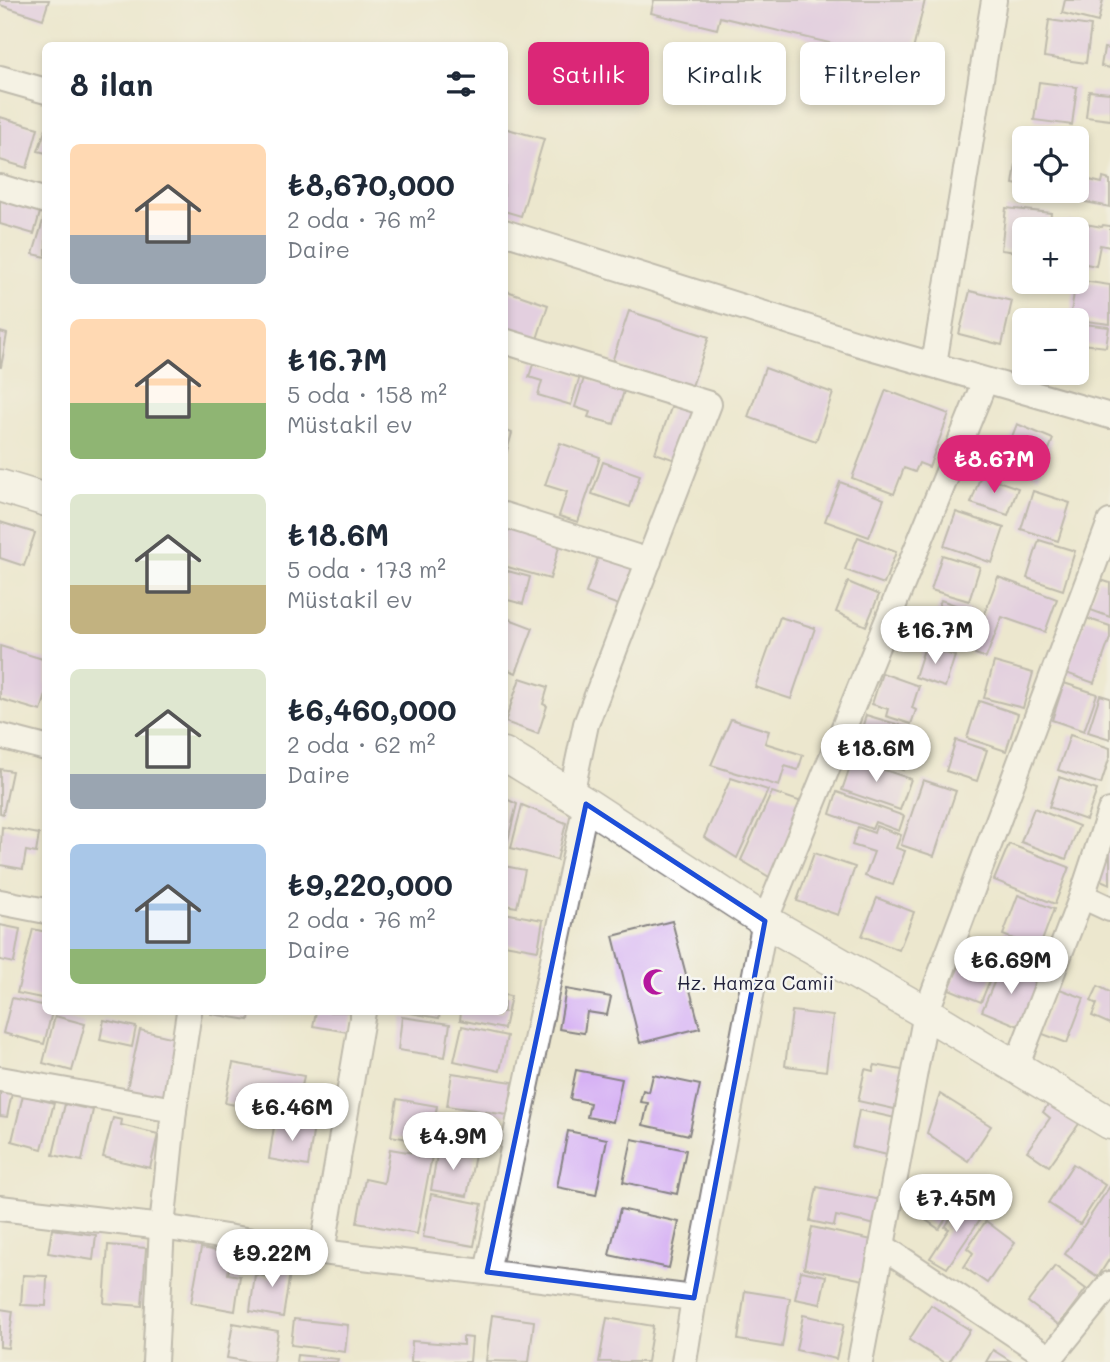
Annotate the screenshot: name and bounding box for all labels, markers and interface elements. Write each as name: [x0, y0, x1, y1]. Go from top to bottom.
chip: Satılık: [528, 42, 649, 105]
chip: Kiralık: [663, 42, 786, 105]
chip: Filtreler: [800, 42, 945, 105]
text: 8 ilan: [70, 64, 153, 104]
icon: filters: [442, 65, 480, 103]
map controls: [1012, 126, 1089, 385]
button: locate: [1012, 126, 1089, 203]
text: ₺8,670,000: [287, 164, 455, 204]
icon: home: [126, 172, 210, 256]
text: 2 oda · 76 m²: [287, 204, 436, 234]
button: +: [1012, 217, 1089, 294]
text: Daire: [287, 234, 350, 264]
button: −: [1012, 308, 1089, 385]
text: ₺16.7M: [287, 339, 387, 379]
icon: home: [126, 347, 210, 431]
text: 5 oda · 158 m²: [287, 379, 447, 409]
text: Müstakil ev: [287, 409, 412, 439]
pin: ₺8.67M: [937, 435, 1051, 495]
text: ₺8.67M: [953, 443, 1035, 473]
text: ₺18.6M: [287, 514, 389, 554]
icon: home: [126, 522, 210, 606]
text: 5 oda · 173 m²: [287, 554, 446, 584]
text: Müstakil ev: [287, 584, 412, 614]
pin: ₺16.7M: [878, 606, 992, 666]
text: ₺16.7M: [897, 614, 973, 644]
text: ₺6,460,000: [287, 689, 457, 729]
icon: home: [126, 697, 210, 781]
pin: ₺18.6M: [819, 724, 933, 784]
text: 2 oda · 62 m²: [287, 729, 436, 759]
text: ₺18.6M: [837, 732, 915, 762]
text: Daire: [287, 759, 350, 789]
text: ₺9,220,000: [287, 864, 453, 904]
icon: home: [126, 872, 210, 956]
text: 2 oda · 76 m²: [287, 904, 436, 934]
text: Daire: [287, 934, 350, 964]
pin: ₺6.69M: [954, 936, 1068, 996]
text: ₺6.69M: [970, 944, 1052, 974]
mosque icon: Hz. Hamza Camii: [641, 967, 671, 997]
place label: Hz. Hamza Camii: [677, 970, 834, 995]
pin: ₺6.46M: [235, 1084, 349, 1143]
text: ₺6.46M: [251, 1091, 333, 1121]
pin: ₺4.9M: [404, 1112, 502, 1172]
text: ₺4.9M: [419, 1120, 487, 1150]
pin: ₺7.45M: [899, 1174, 1013, 1234]
text: ₺7.45M: [916, 1182, 996, 1212]
pin: ₺9.22M: [215, 1230, 329, 1289]
text: ₺9.22M: [232, 1237, 312, 1267]

